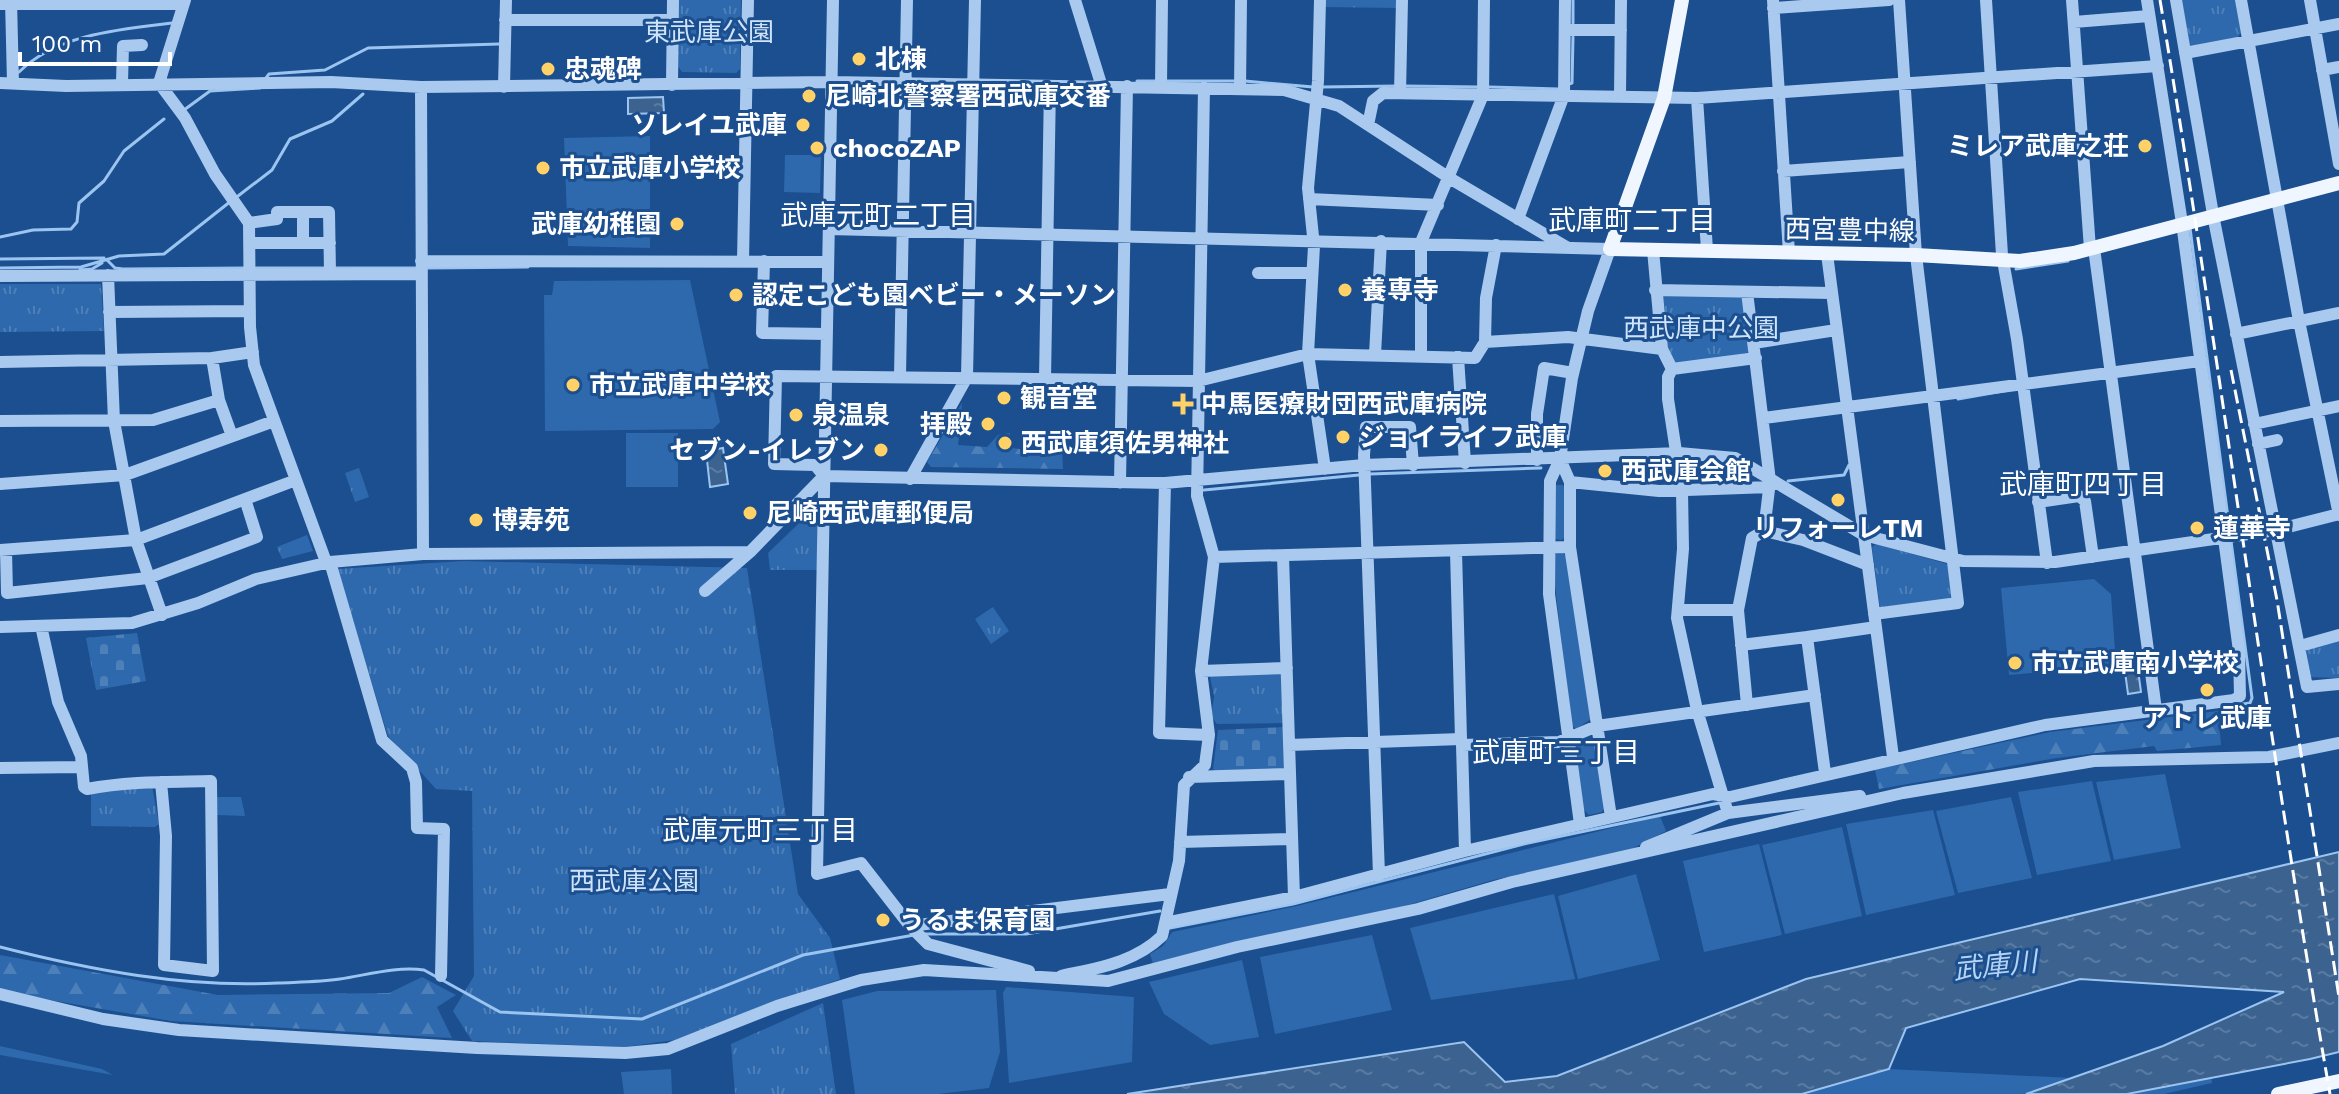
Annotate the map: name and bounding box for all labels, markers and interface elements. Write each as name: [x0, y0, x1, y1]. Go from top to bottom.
scale bar: [20, 16, 170, 66]
park label: 東武庫公園: [644, 17, 774, 47]
text: 100 m: [32, 30, 102, 58]
place label: 北棟: [875, 44, 927, 74]
marker: 北棟: [850, 50, 868, 68]
place label: 忠魂碑: [564, 54, 642, 84]
marker: 忠魂碑: [539, 60, 557, 78]
place label: 尼崎北警察署西武庫交番: [825, 81, 1111, 111]
marker: 尼崎北警察署西武庫交番: [800, 87, 818, 105]
place label: ソレイユ武庫: [632, 110, 787, 140]
marker: ソレイユ武庫: [794, 116, 812, 134]
place label: ミレア武庫之荘: [1947, 131, 2129, 161]
place label: chocoZAP: [833, 133, 961, 163]
marker: ミレア武庫之荘: [2136, 137, 2154, 155]
marker: chocoZAP: [808, 139, 826, 157]
place label: 市立武庫小学校: [559, 153, 741, 183]
marker: 市立武庫小学校: [534, 159, 552, 177]
district label: 武庫元町二丁目: [780, 199, 976, 232]
district label: 武庫町二丁目: [1548, 204, 1716, 237]
place label: 武庫幼稚園: [531, 209, 661, 239]
street label: 西宮豊中線: [1785, 214, 1915, 246]
marker: 武庫幼稚園: [668, 215, 686, 233]
place label: 養専寺: [1361, 275, 1439, 305]
place label: 認定こども園ベビー・メーソン: [752, 280, 1116, 310]
marker: 養専寺: [1336, 281, 1354, 299]
marker: 認定こども園ベビー・メーソン: [727, 286, 745, 304]
park label: 西武庫中公園: [1623, 313, 1779, 343]
place label: 市立武庫中学校: [589, 370, 771, 400]
marker: 市立武庫中学校: [564, 376, 582, 394]
place label: 観音堂: [1020, 383, 1098, 413]
marker: 観音堂: [995, 389, 1013, 407]
place label: 中馬医療財団西武庫病院: [1201, 389, 1487, 419]
marker: 中馬医療財団西武庫病院: [1172, 393, 1194, 415]
place label: 泉温泉: [812, 400, 890, 430]
marker: 泉温泉: [787, 406, 805, 424]
place label: 拝殿: [920, 409, 972, 439]
marker: 拝殿: [979, 415, 997, 433]
place label: ジョイライフ武庫: [1359, 422, 1567, 452]
place label: 西武庫須佐男神社: [1021, 428, 1229, 458]
marker: ジョイライフ武庫: [1334, 428, 1352, 446]
marker: 西武庫須佐男神社: [996, 434, 1014, 452]
place label: セブン-イレブン: [669, 435, 865, 465]
marker: セブン-イレブン: [872, 441, 890, 459]
place label: 西武庫会館: [1621, 456, 1751, 486]
marker: 西武庫会館: [1596, 462, 1614, 480]
district label: 武庫町四丁目: [1999, 468, 2167, 501]
marker: リフォーレTM: [1829, 491, 1847, 509]
place label: 尼崎西武庫郵便局: [766, 498, 974, 528]
marker: 尼崎西武庫郵便局: [741, 504, 759, 522]
place label: 博寿苑: [492, 505, 570, 535]
marker: 博寿苑: [467, 511, 485, 529]
place label: リフォーレTM: [1753, 513, 1923, 543]
place label: 蓮華寺: [2213, 513, 2291, 543]
marker: 蓮華寺: [2188, 519, 2206, 537]
place label: 市立武庫南小学校: [2031, 648, 2239, 678]
marker: 市立武庫南小学校: [2006, 654, 2024, 672]
marker: アトレ武庫: [2198, 681, 2216, 699]
place label: アトレ武庫: [2142, 703, 2272, 733]
district label: 武庫町三丁目: [1472, 736, 1640, 769]
district label: 武庫元町三丁目: [662, 814, 858, 847]
park label: 西武庫公園: [569, 866, 699, 896]
place label: うるま保育園: [899, 905, 1055, 935]
marker: うるま保育園: [874, 911, 892, 929]
water label: 武庫川: [1952, 944, 2042, 986]

